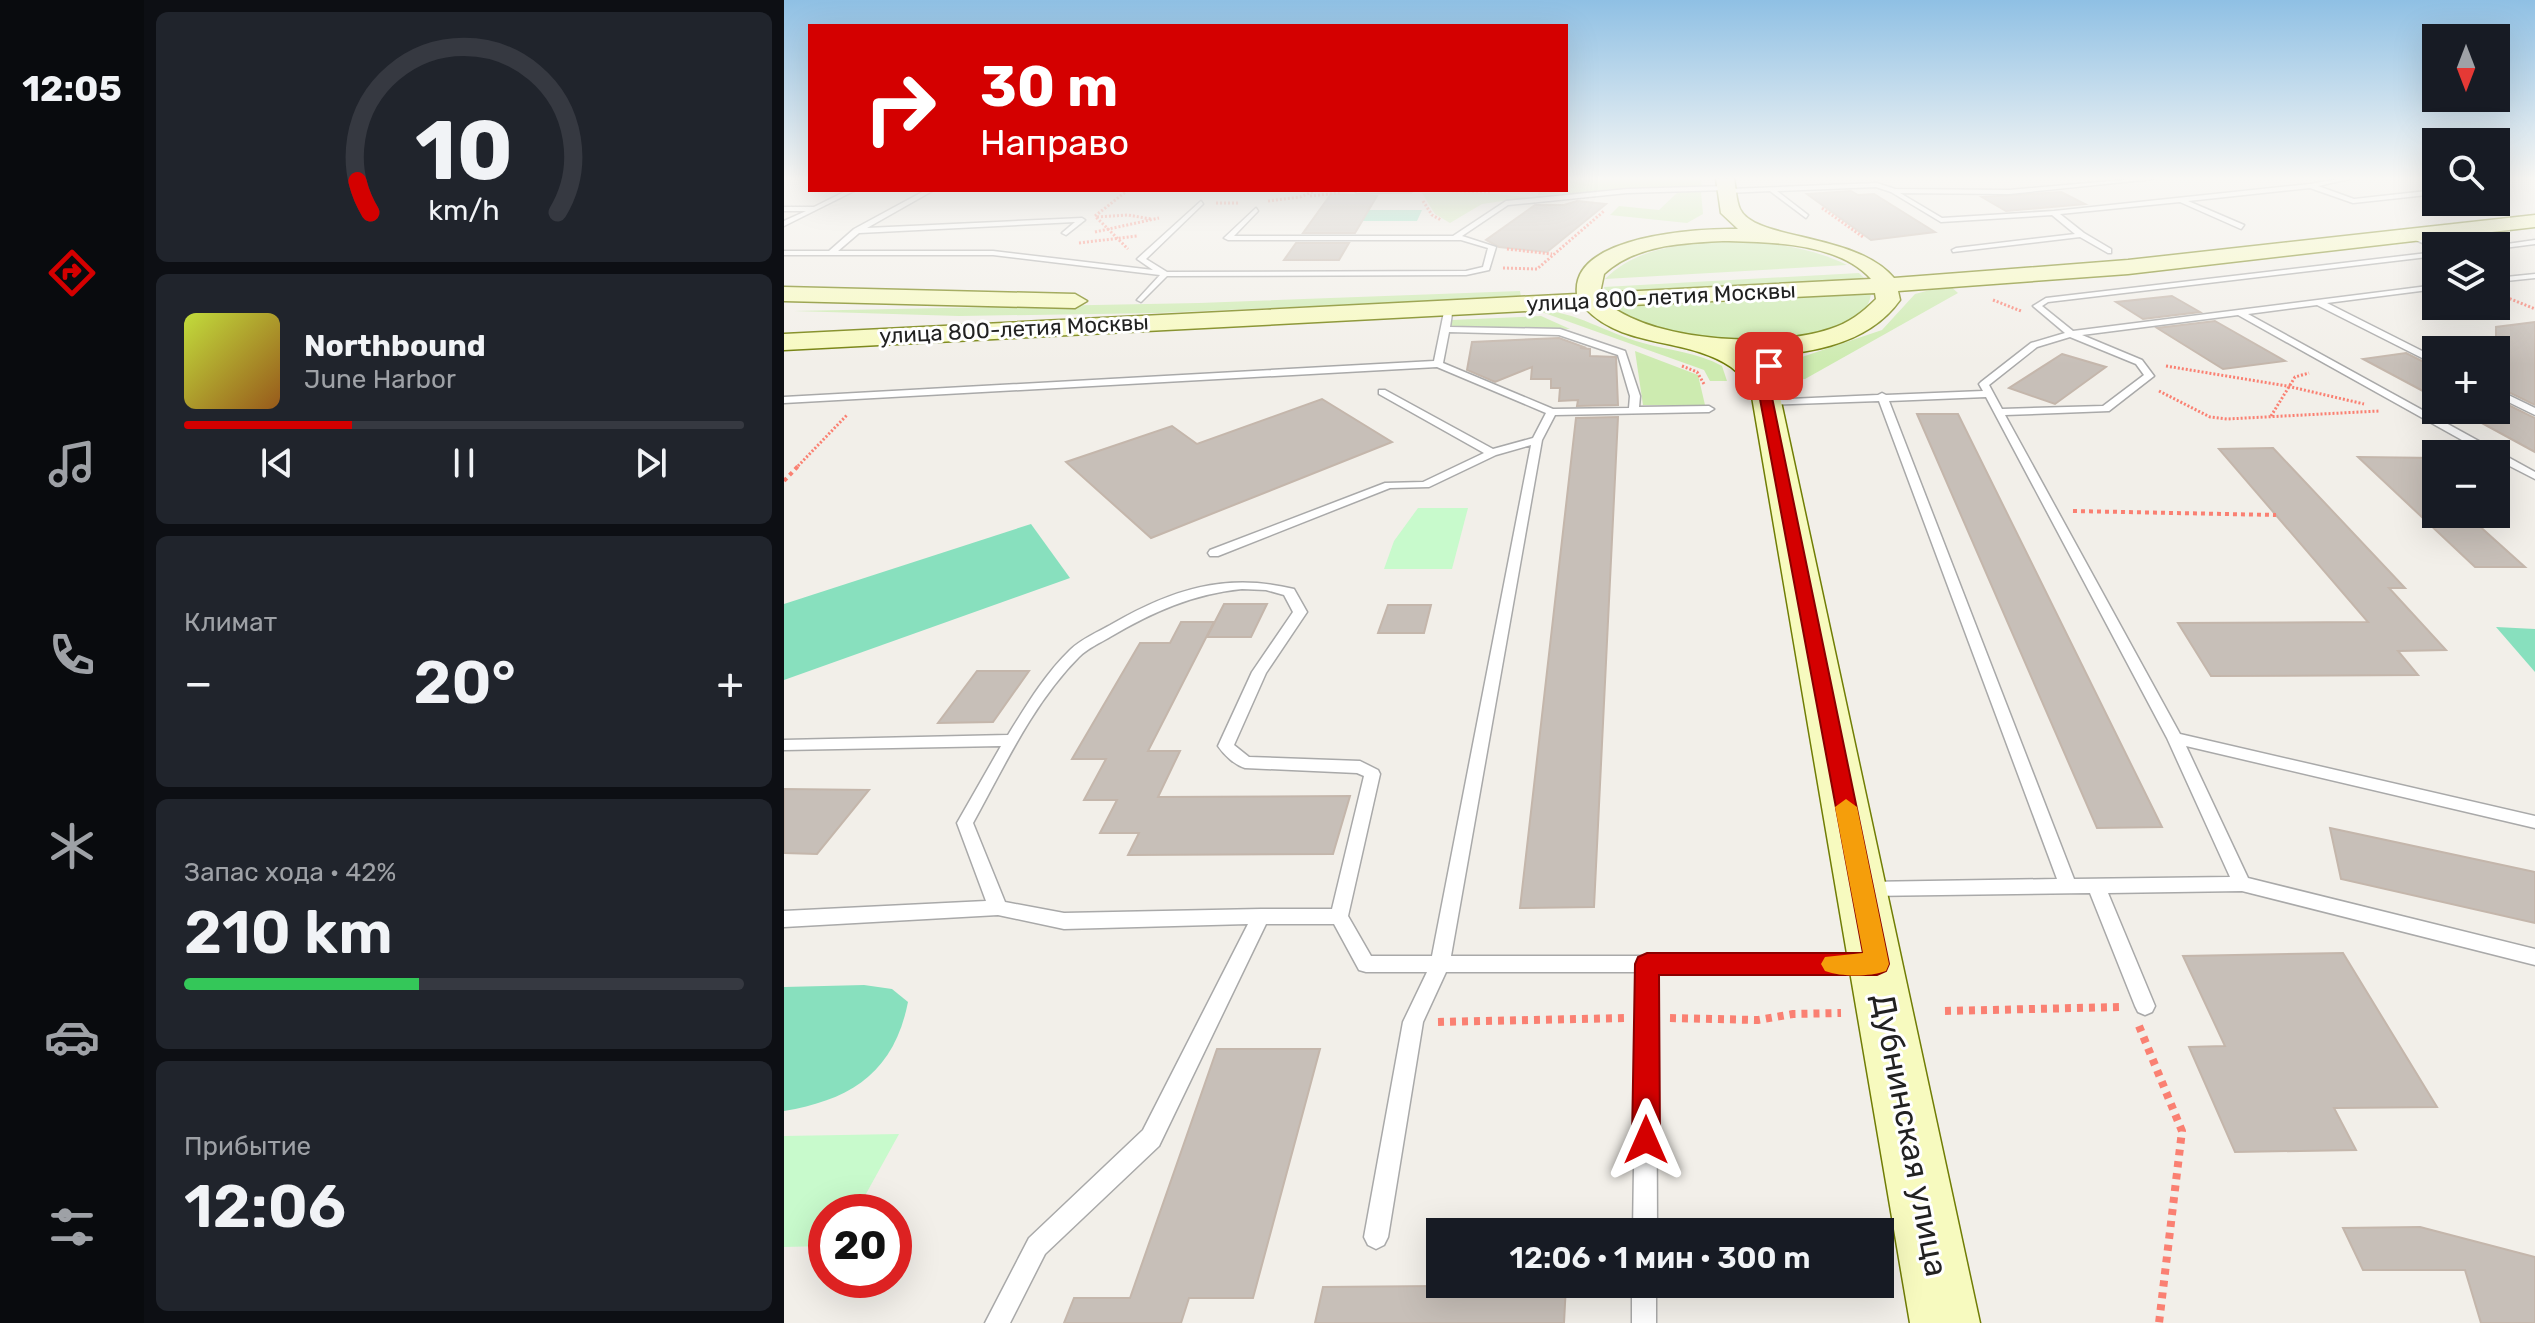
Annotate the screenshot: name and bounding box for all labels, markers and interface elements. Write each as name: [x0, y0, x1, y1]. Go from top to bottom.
north arrow: [2422, 24, 2510, 112]
map controls: [2422, 24, 2510, 528]
text: 30 m: [980, 54, 1118, 120]
icon: right: [848, 56, 952, 160]
text: 12:05: [22, 67, 122, 110]
text: 10: [415, 101, 513, 200]
text: Направо: [980, 121, 1129, 164]
button: search: [2422, 128, 2510, 216]
text: km/h: [428, 193, 500, 227]
button: layers: [2422, 232, 2510, 320]
icon: directions: [44, 245, 100, 301]
street label: улица 800-летия Москвы: [1526, 276, 1796, 318]
street label: улица 800-летия Москвы: [879, 308, 1149, 350]
text: Northbound: [304, 328, 486, 364]
pin: [1735, 332, 1803, 400]
button: +: [2422, 336, 2510, 424]
icon: arrive: [1747, 344, 1791, 388]
text: June Harbor: [304, 364, 456, 395]
icon: music: [44, 436, 100, 492]
button: −: [2422, 440, 2510, 528]
icon: previous: [255, 441, 299, 485]
icon: pause: [442, 441, 486, 485]
icon: next: [629, 441, 673, 485]
text: Климат: [184, 607, 277, 638]
icon: phone: [44, 627, 100, 683]
text: 20°: [413, 647, 516, 718]
text: −: [184, 657, 213, 709]
text: +: [717, 657, 744, 709]
icon: climate: [44, 818, 100, 874]
text: Запас хода · 42%: [184, 857, 396, 888]
text: 210 km: [184, 897, 393, 968]
street label: Дубнинская улица: [1864, 990, 1956, 1280]
icon: car: [44, 1009, 100, 1065]
position arrow: [1604, 1098, 1688, 1182]
text: Прибытие: [184, 1131, 311, 1162]
text: 12:06: [184, 1171, 346, 1242]
speed limit sign: 20: [808, 1194, 912, 1298]
icon: filters: [44, 1199, 100, 1255]
text: 12:06 · 1 мин · 300 m: [1510, 1240, 1810, 1276]

